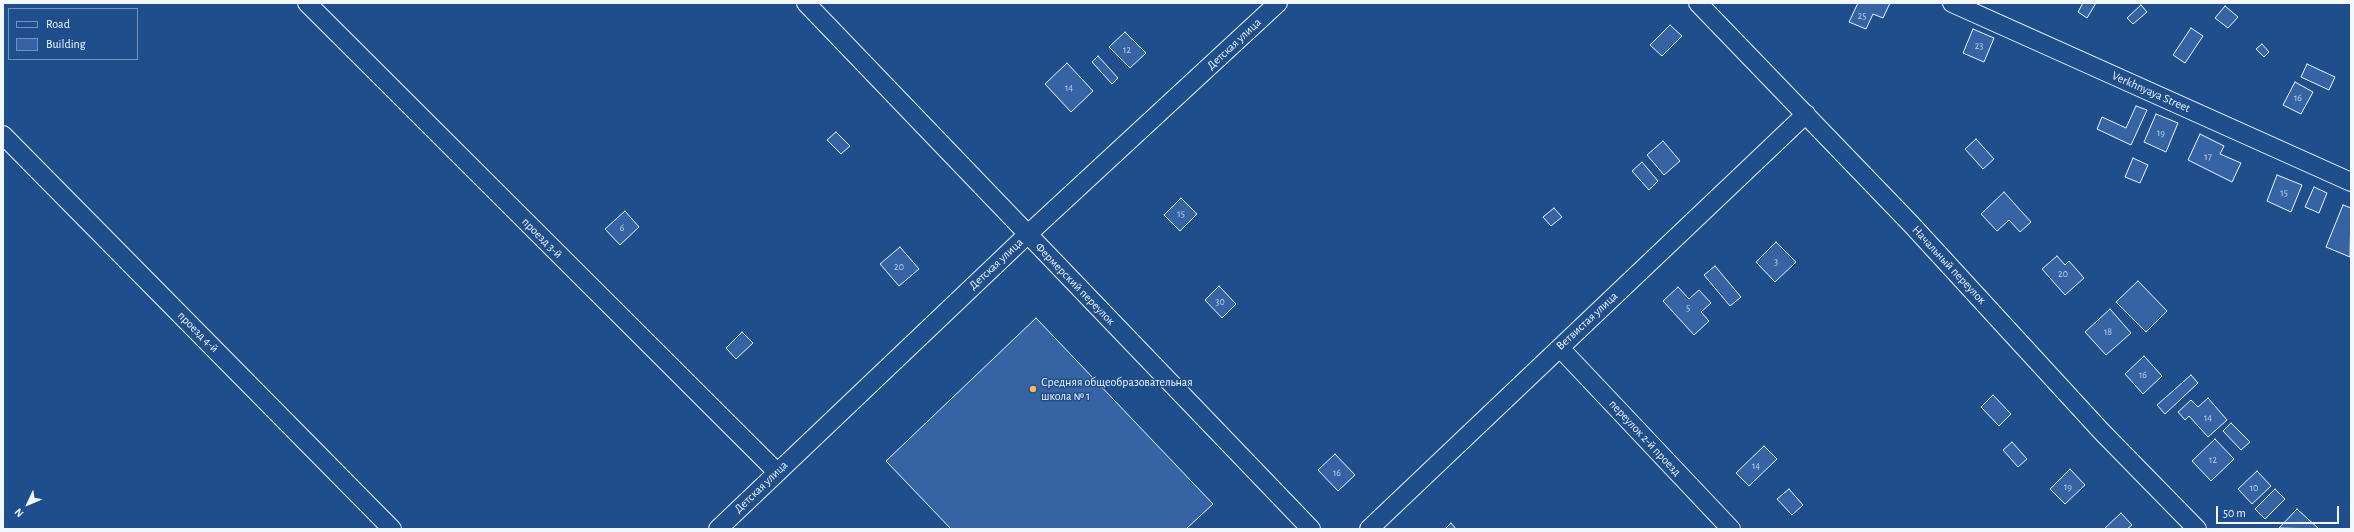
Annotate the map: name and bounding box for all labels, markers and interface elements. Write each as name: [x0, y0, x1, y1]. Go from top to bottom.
legend: [8, 8, 138, 60]
house number: 25: [1858, 10, 1866, 22]
street label: Детская улица: [1204, 15, 1264, 73]
text: Road: [46, 18, 70, 30]
text: Building: [46, 38, 86, 50]
house number: 23: [1975, 40, 1983, 52]
house number: 12: [1123, 44, 1131, 56]
street label: Verkhnyaya Street: [2110, 68, 2192, 116]
house number: 14: [1065, 82, 1073, 94]
house number: 16: [2294, 92, 2302, 104]
house number: 19: [2157, 127, 2165, 139]
house number: 17: [2204, 151, 2212, 163]
house number: 15: [2280, 187, 2288, 199]
house number: 15: [1177, 208, 1185, 220]
street label: проезд 3-й: [519, 215, 565, 261]
house number: 6: [620, 222, 624, 234]
street label: Начальный переулок: [1909, 223, 1989, 307]
street label: Детская улица: [966, 235, 1026, 293]
street label: Фермерский переулок: [1032, 240, 1118, 328]
house number: 3: [1774, 256, 1778, 268]
house number: 20: [894, 261, 904, 273]
house number: 20: [2058, 268, 2068, 280]
street label: Ветвистая улица: [1553, 289, 1621, 353]
house number: 30: [1215, 296, 1225, 308]
house number: 5: [1686, 302, 1690, 314]
street label: проезд 4-й: [174, 308, 222, 356]
house number: 18: [2104, 326, 2112, 338]
house number: 16: [2139, 369, 2147, 381]
place label: Средняя общеобразовательная школа № 1: [1041, 375, 1193, 403]
marker: Средняя общеобразовательная школа № 1: [1028, 384, 1038, 394]
street label: переулок 2-й проезд: [1606, 397, 1684, 479]
house number: 14: [2204, 412, 2212, 424]
house number: 12: [2209, 454, 2217, 466]
street label: Детская улица: [731, 458, 791, 516]
house number: 14: [1752, 460, 1760, 472]
house number: 16: [1333, 467, 1341, 479]
house number: 19: [2064, 481, 2072, 493]
house number: 10: [2250, 482, 2258, 494]
north arrow: [8, 484, 48, 524]
scale bar: [2218, 498, 2341, 524]
text: N: [12, 506, 26, 519]
text: 50 m: [2223, 507, 2246, 519]

